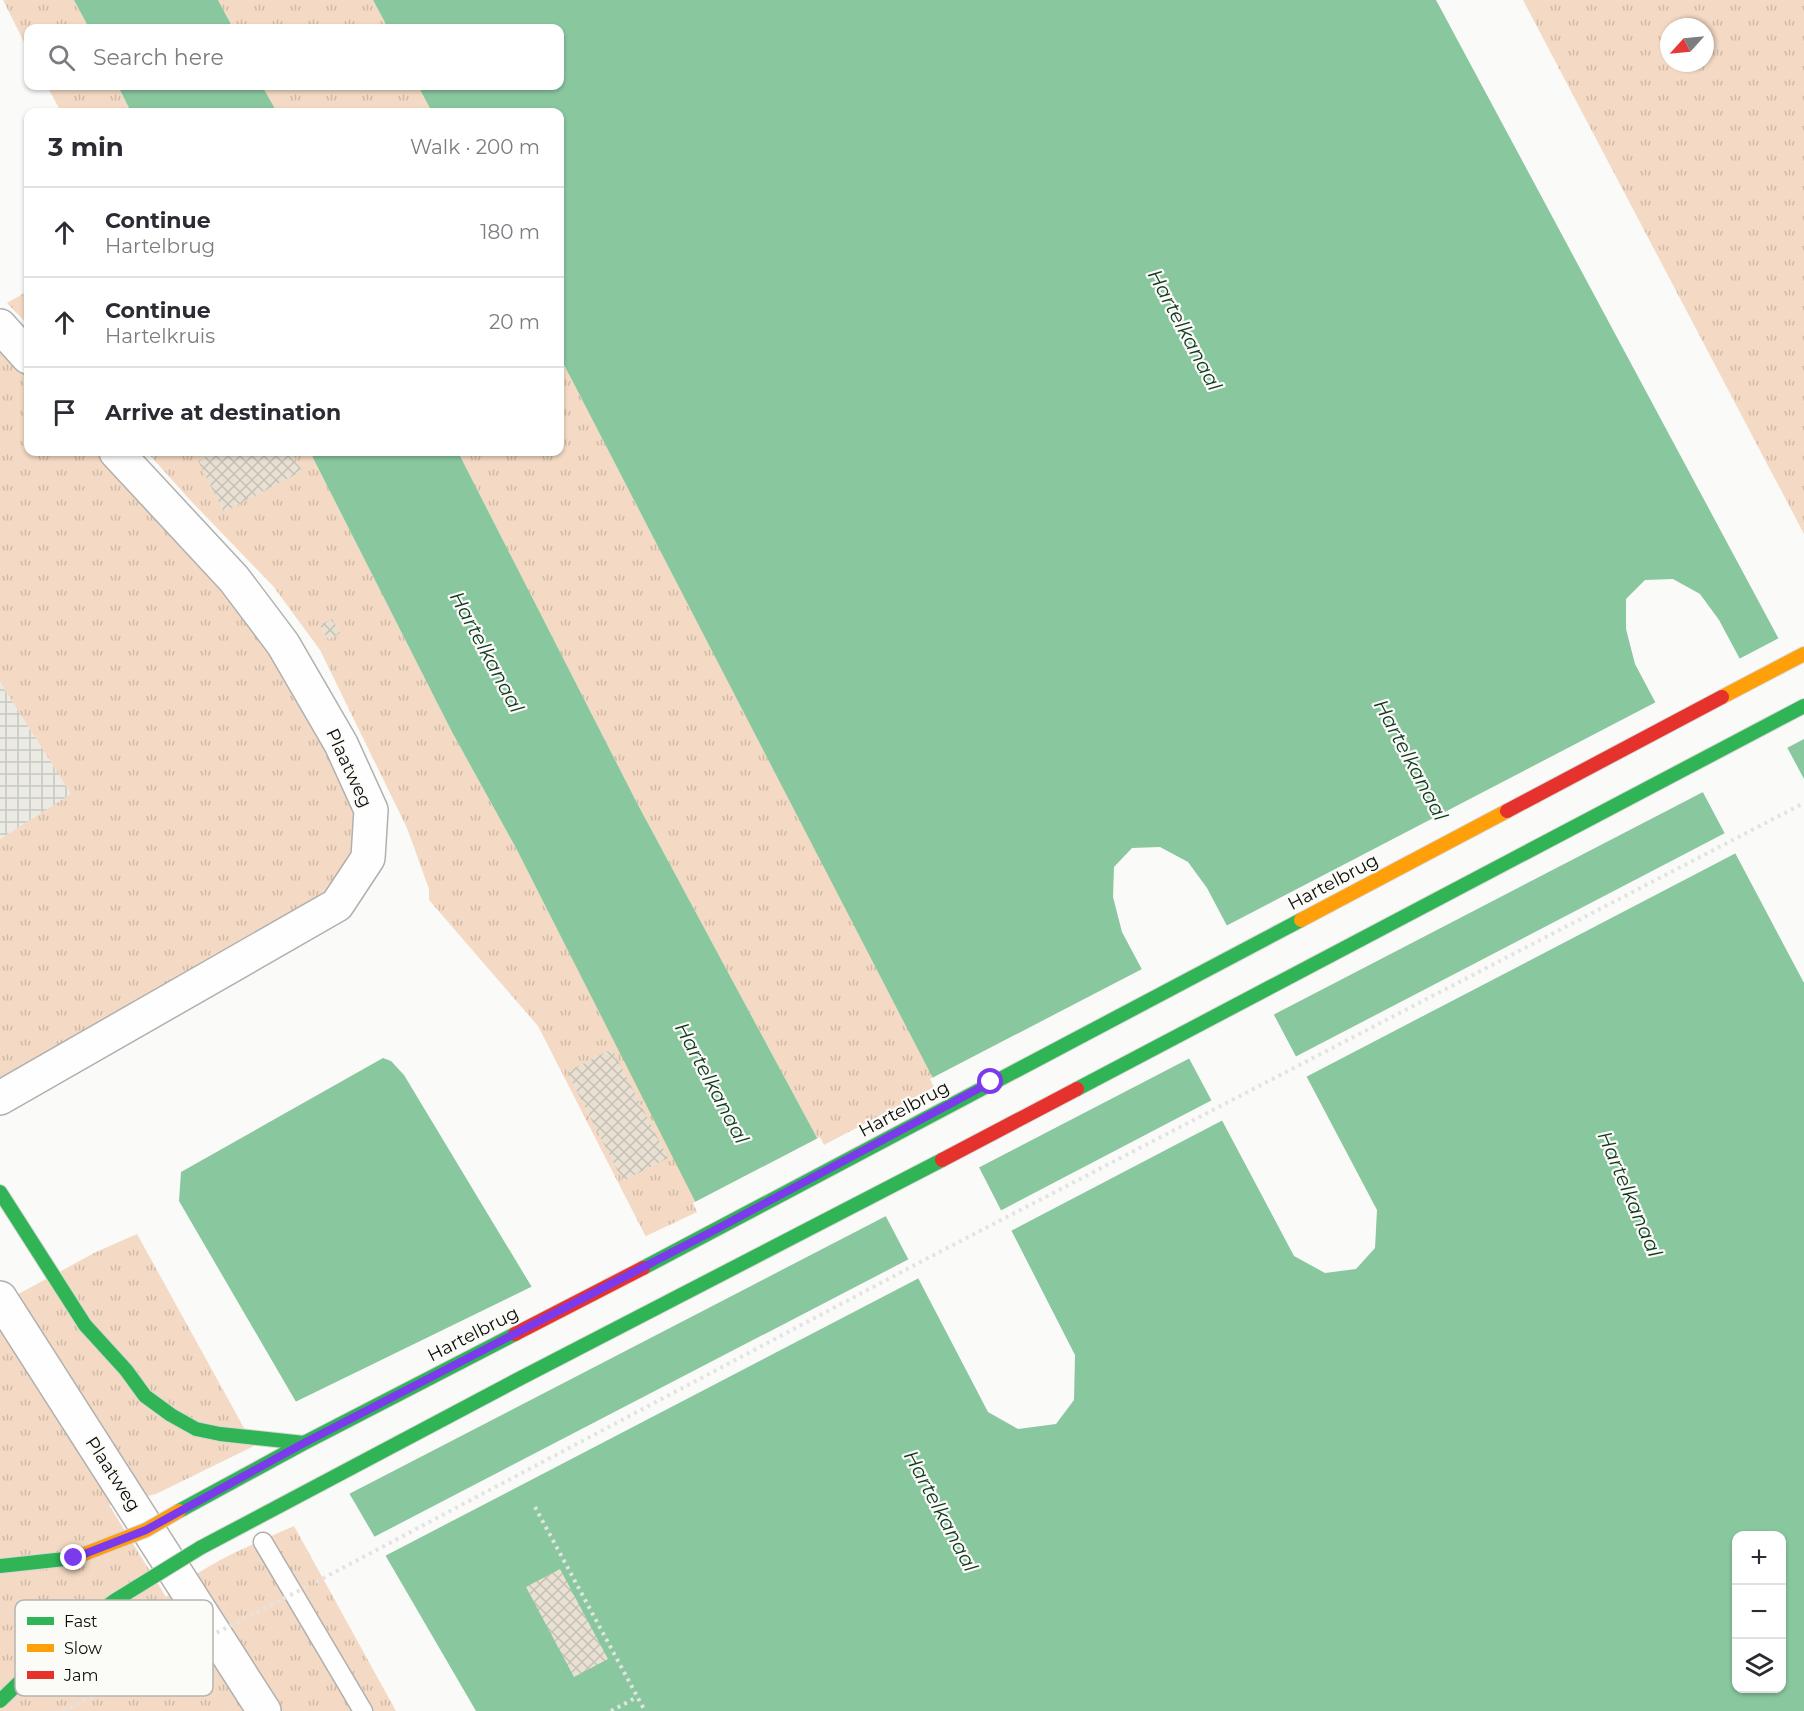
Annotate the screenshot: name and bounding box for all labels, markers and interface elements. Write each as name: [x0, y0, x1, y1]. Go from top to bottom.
north arrow: [1660, 18, 1714, 72]
search box: [24, 24, 564, 90]
icon: search: [45, 41, 78, 74]
text: Search here: [93, 44, 224, 71]
text: 3 min: [48, 131, 124, 163]
text: Walk · 200 m: [410, 135, 540, 159]
text: Continue: [105, 207, 211, 234]
icon: ahead: [48, 216, 81, 249]
text: 180 m: [480, 220, 540, 244]
text: Hartelbrug: [105, 234, 215, 258]
water label: Hartelkanaal: [1143, 265, 1227, 396]
text: Continue: [105, 297, 211, 324]
icon: ahead: [48, 306, 81, 339]
text: 20 m: [489, 310, 540, 334]
text: Hartelkruis: [105, 324, 215, 348]
icon: arrive: [48, 396, 81, 429]
text: Arrive at destination: [105, 399, 341, 426]
water label: Hartelkanaal: [445, 587, 529, 718]
water label: Hartelkanaal: [1369, 695, 1453, 826]
street label: Plaatweg: [321, 725, 377, 811]
street label: Hartelbrug: [1284, 849, 1382, 915]
water label: Hartelkanaal: [670, 1018, 754, 1149]
route start: [977, 1068, 1003, 1094]
street label: Hartelbrug: [855, 1076, 953, 1142]
water label: Hartelkanaal: [1593, 1127, 1668, 1261]
street label: Hartelbrug: [424, 1302, 522, 1366]
street label: Plaatweg: [81, 1432, 145, 1516]
water label: Hartelkanaal: [899, 1446, 983, 1577]
map controls: [1732, 1531, 1786, 1693]
button: +: [1732, 1531, 1786, 1585]
route end: [60, 1544, 86, 1570]
button: −: [1732, 1585, 1786, 1639]
legend: [15, 1600, 213, 1696]
text: Fast: [64, 1612, 98, 1631]
text: Slow: [64, 1639, 102, 1658]
button: layers: [1732, 1639, 1786, 1693]
text: Jam: [63, 1666, 98, 1685]

